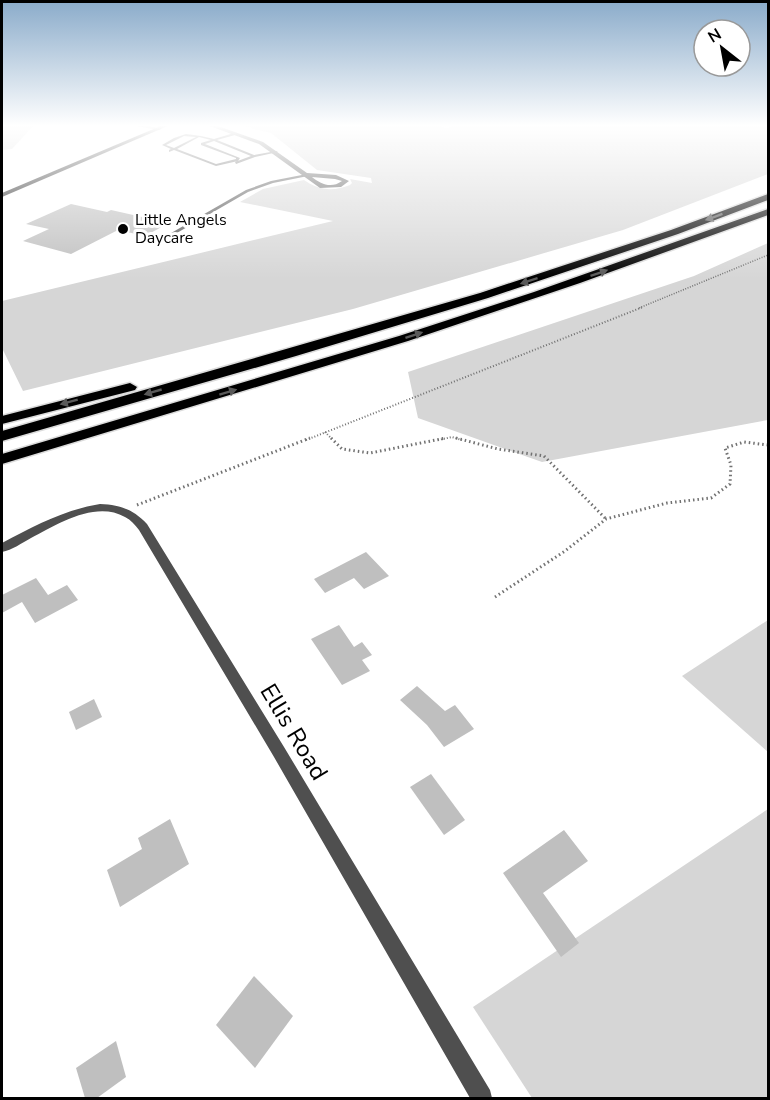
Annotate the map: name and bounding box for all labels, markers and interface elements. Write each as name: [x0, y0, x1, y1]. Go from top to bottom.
north arrow: [692, 18, 752, 78]
text: N: [704, 23, 726, 49]
place label: Little Angels Daycare: [135, 209, 227, 249]
one-way arrow: [704, 213, 722, 223]
marker: Little Angels Daycare: [116, 222, 130, 236]
one-way arrow: [590, 268, 608, 278]
one-way arrow: [520, 277, 538, 286]
one-way arrow: [405, 330, 423, 339]
one-way arrow: [219, 387, 237, 396]
one-way arrow: [144, 388, 163, 398]
one-way arrow: [60, 398, 78, 408]
street label: Ellis Road: [253, 678, 335, 786]

